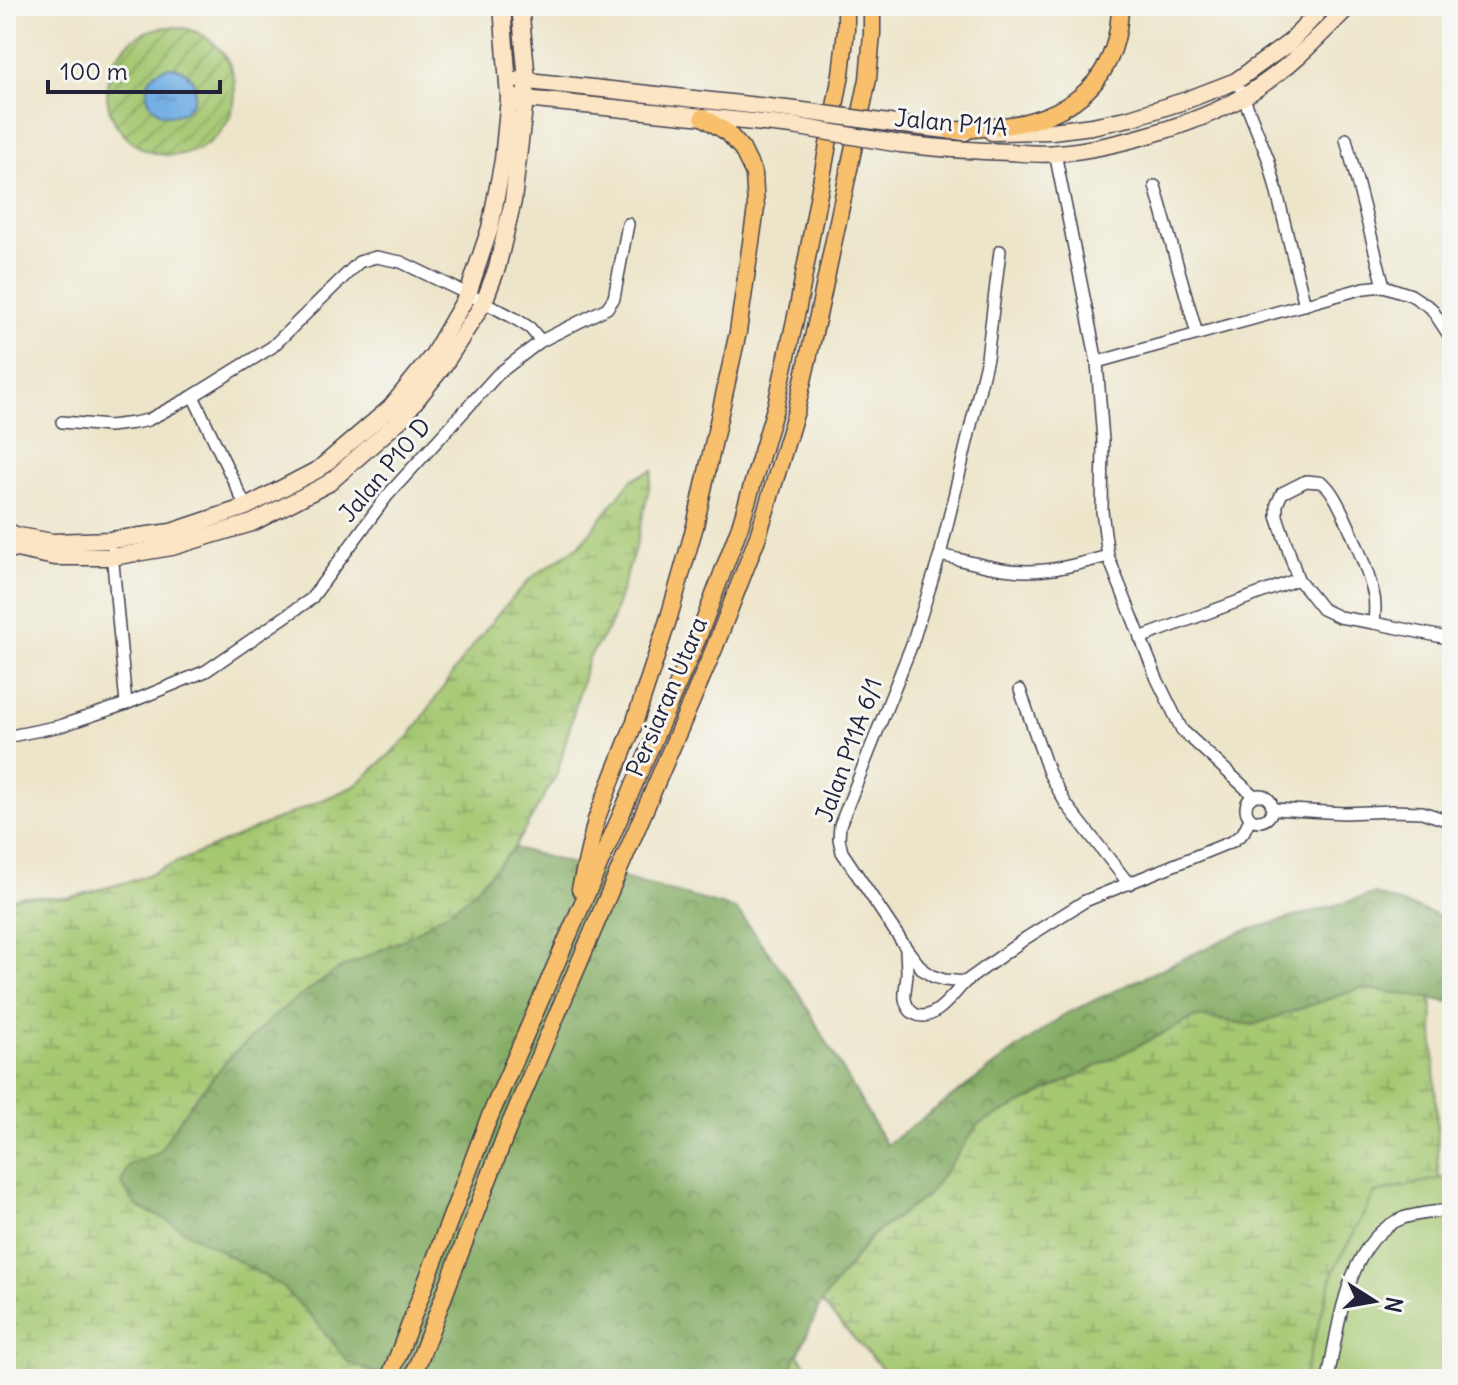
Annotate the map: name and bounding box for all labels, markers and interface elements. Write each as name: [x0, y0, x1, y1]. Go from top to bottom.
scale bar: [48, 44, 220, 94]
text: 100 m: [60, 56, 128, 86]
street label: Jalan P11A: [893, 102, 1009, 142]
street label: Jalan P10 D: [332, 411, 437, 528]
street label: Persiaran Utara: [619, 612, 713, 781]
street label: Jalan P11A 6/1: [808, 673, 888, 826]
north arrow: [1334, 1261, 1414, 1341]
text: N: [1378, 1295, 1409, 1315]

